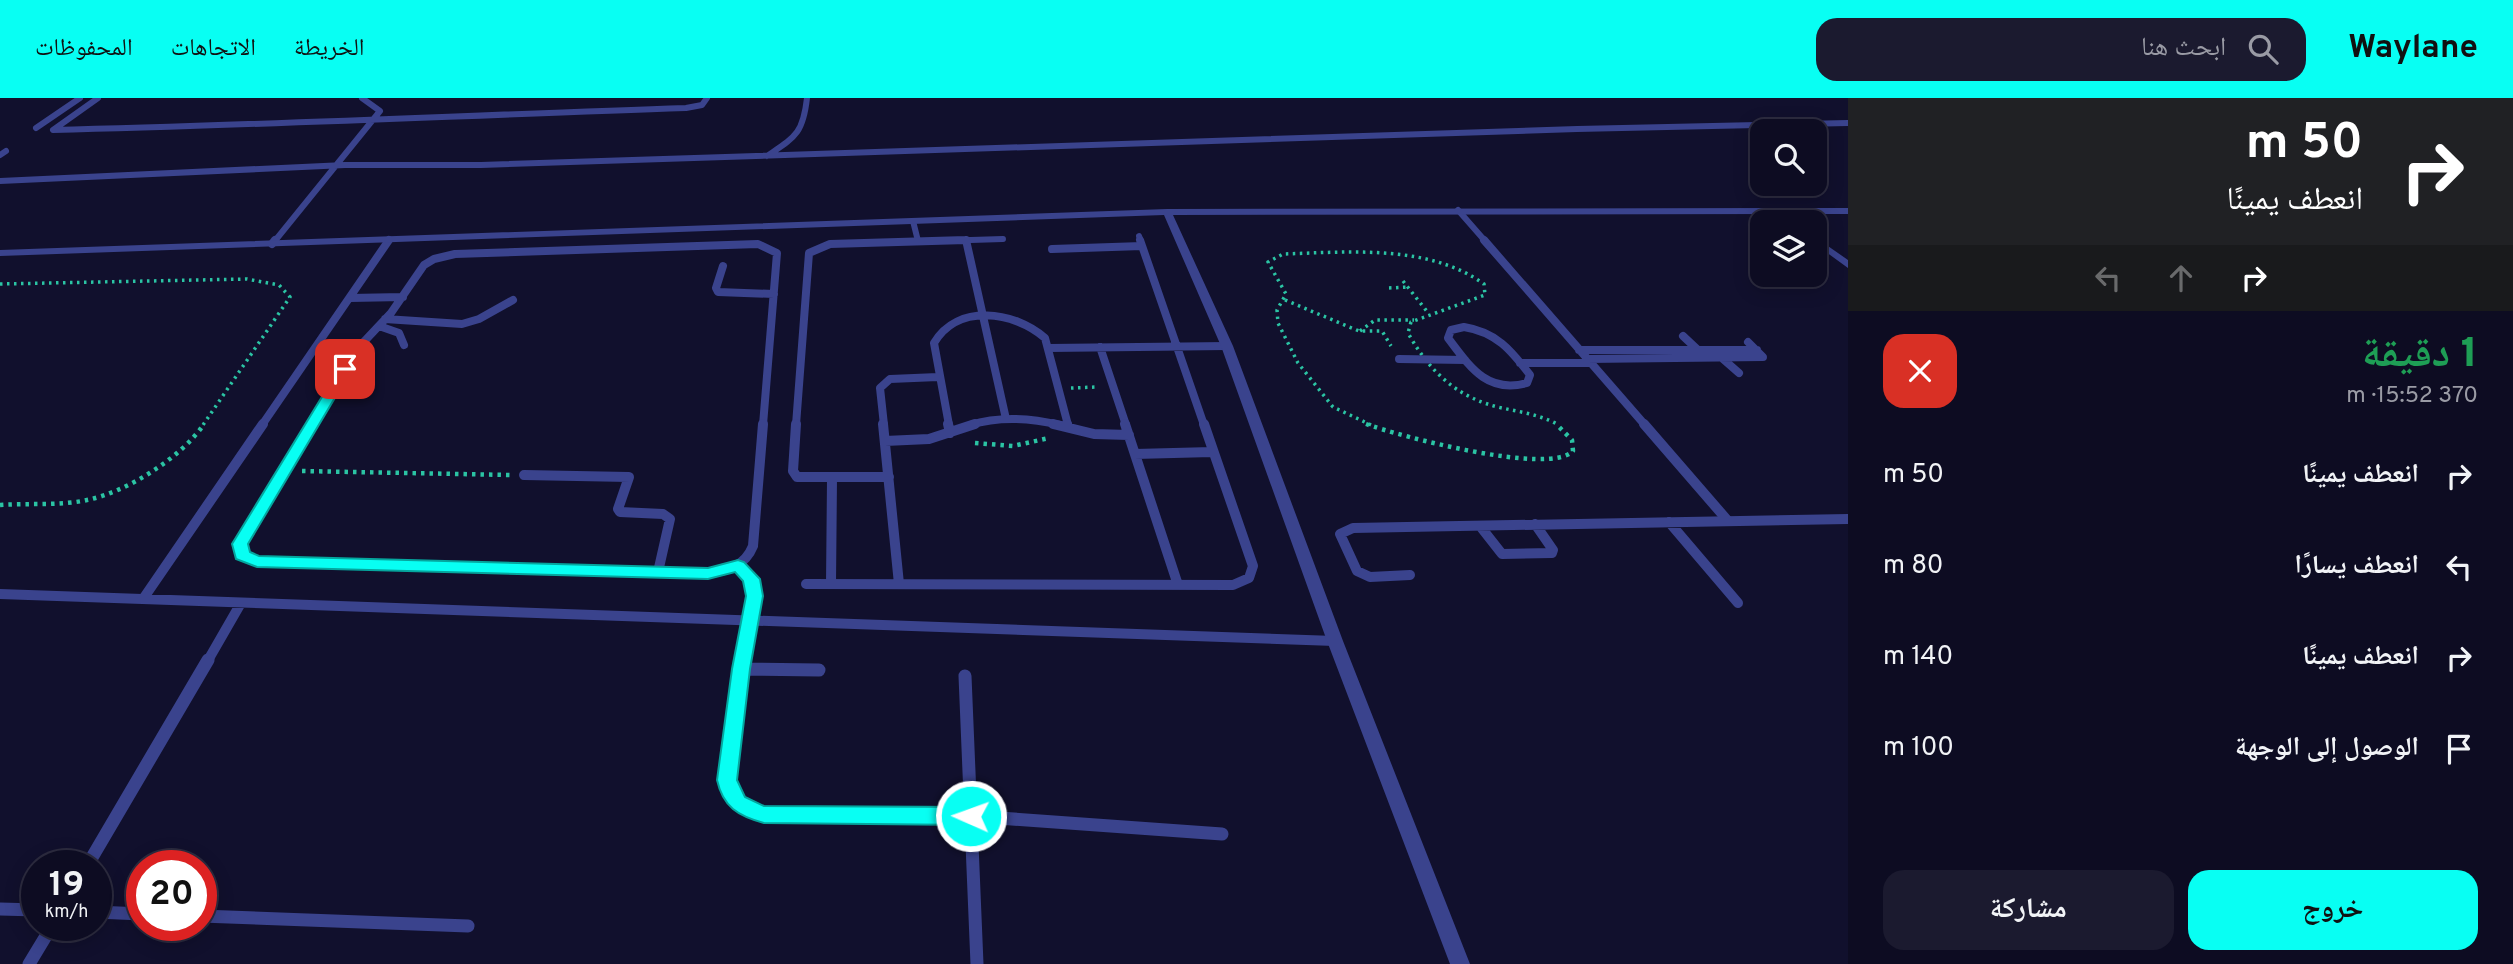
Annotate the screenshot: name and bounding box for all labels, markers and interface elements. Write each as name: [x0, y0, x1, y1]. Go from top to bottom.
search box: [1816, 18, 2306, 81]
text: Waylane: [2348, 28, 2478, 70]
icon: search: [2244, 30, 2282, 68]
text: ابحث هنا: [2141, 32, 2226, 65]
text: المحفوظات: [35, 34, 133, 64]
text: الاتجاهات: [171, 34, 256, 64]
text: الخريطة: [294, 34, 365, 64]
text: 50 m: [2246, 114, 2363, 176]
map controls: [1750, 119, 1827, 287]
button: search: [1750, 119, 1827, 196]
icon: right: [2387, 126, 2478, 217]
text: انعطف يمينًا: [2226, 181, 2363, 221]
button: layers: [1750, 210, 1827, 287]
icon: left: [2089, 259, 2127, 297]
icon: ahead: [2162, 259, 2200, 297]
icon: right: [2235, 259, 2273, 297]
text: 1 دقيقة: [2362, 329, 2478, 382]
button: close: [1883, 334, 1957, 408]
pin: [315, 339, 375, 399]
icon: arrive: [326, 350, 364, 388]
text: 370 m · 15:52: [2346, 382, 2478, 411]
icon: right: [2440, 457, 2478, 495]
text: 50 m: [1883, 459, 1944, 492]
text: انعطف يمينًا: [2302, 459, 2419, 492]
icon: left: [2440, 548, 2478, 586]
text: 80 m: [1883, 550, 1943, 583]
text: انعطف يسارًا: [2295, 550, 2419, 583]
icon: right: [2440, 639, 2478, 677]
text: 140 m: [1883, 641, 1953, 674]
text: انعطف يمينًا: [2302, 641, 2419, 674]
icon: arrive: [2440, 730, 2478, 768]
text: 100 m: [1883, 732, 1954, 765]
text: الوصول إلى الوجهة: [2235, 732, 2419, 765]
position arrow: [934, 779, 1008, 853]
speed limit sign: 20: [126, 850, 217, 941]
text: 19: [49, 864, 84, 908]
button: مشاركة: [1883, 870, 2174, 950]
button: خروج: [2188, 870, 2478, 950]
text: km/h: [45, 901, 88, 924]

